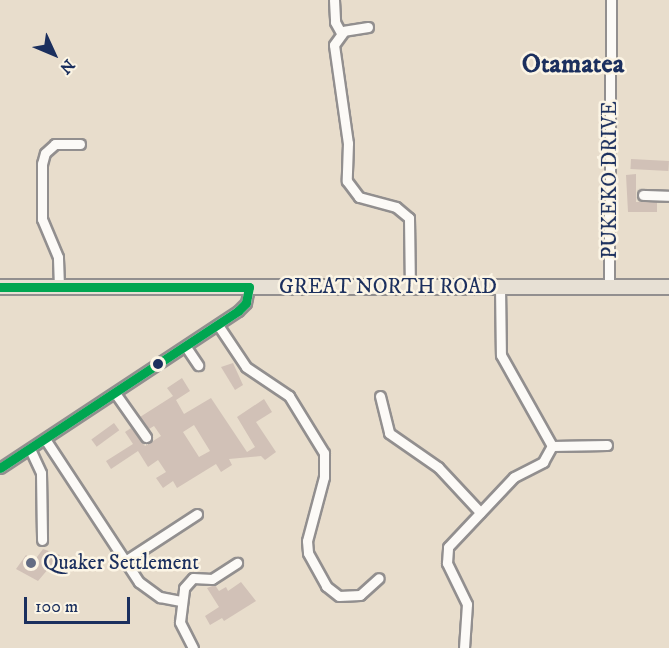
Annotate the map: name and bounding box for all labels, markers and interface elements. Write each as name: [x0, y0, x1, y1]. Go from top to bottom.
north arrow: [24, 24, 84, 84]
district label: Otamatea: [522, 49, 624, 81]
text: N: [55, 55, 79, 78]
street label: PUKEKO DRIVE: [597, 101, 623, 259]
street label: GREAT NORTH ROAD: [279, 274, 497, 300]
unlabelled marker: [152, 358, 164, 370]
place label: Quaker Settlement: [43, 550, 199, 576]
marker: Quaker Settlement: [24, 556, 38, 570]
scale bar: [27, 585, 134, 623]
text: 100 m: [35, 596, 78, 618]

